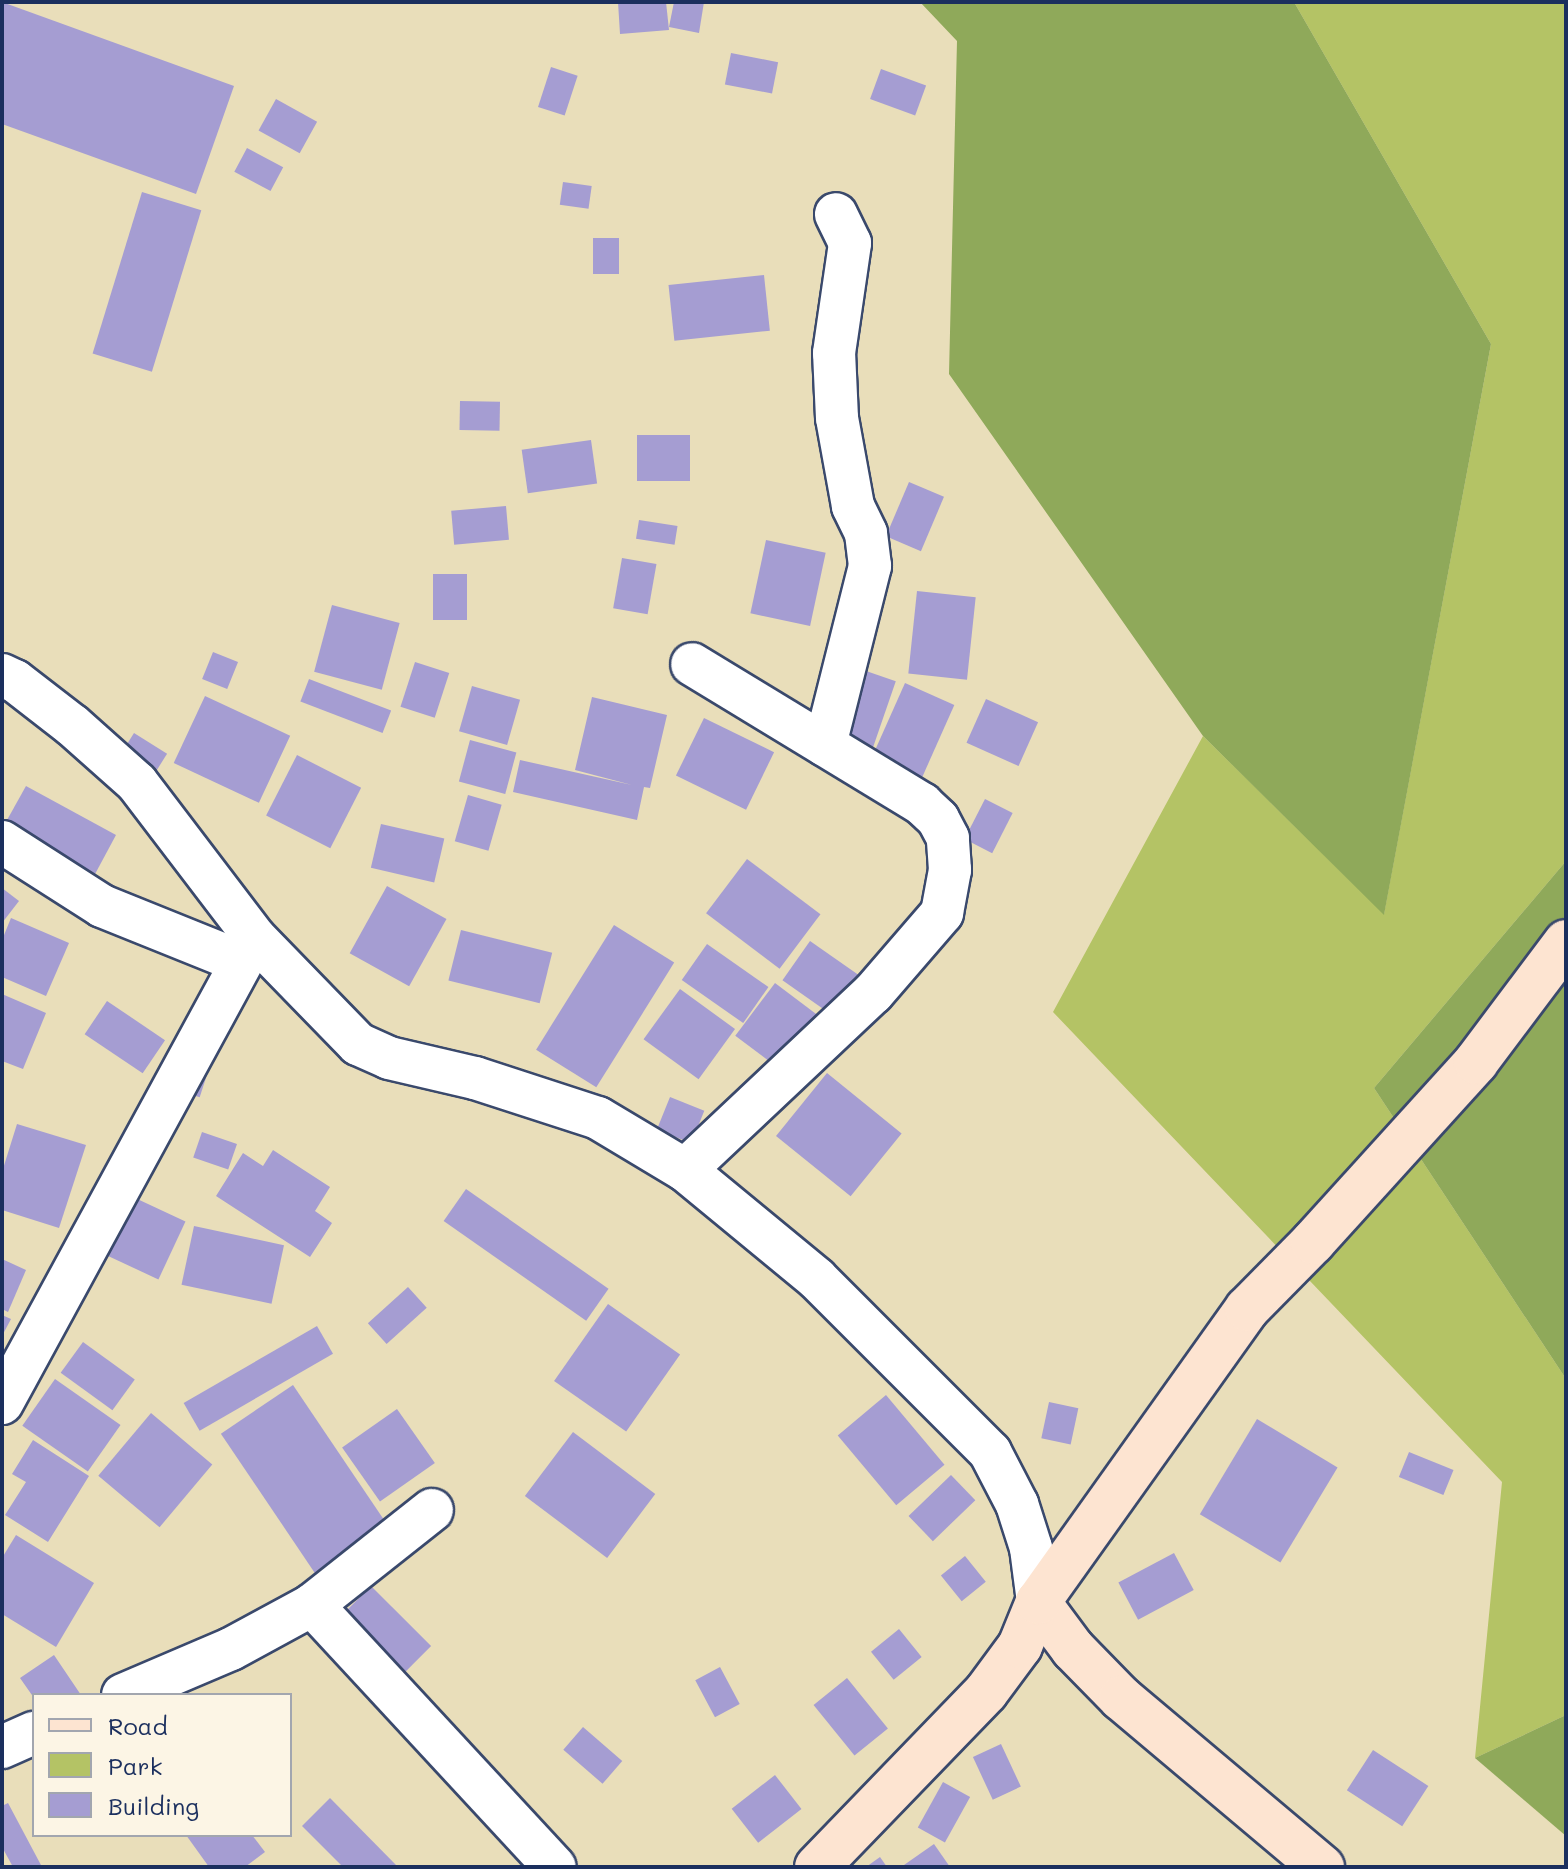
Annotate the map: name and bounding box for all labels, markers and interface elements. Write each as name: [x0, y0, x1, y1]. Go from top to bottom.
legend: [32, 1693, 292, 1837]
text: Road: [108, 1710, 168, 1741]
text: Park: [108, 1750, 162, 1781]
text: Building: [108, 1790, 199, 1821]

